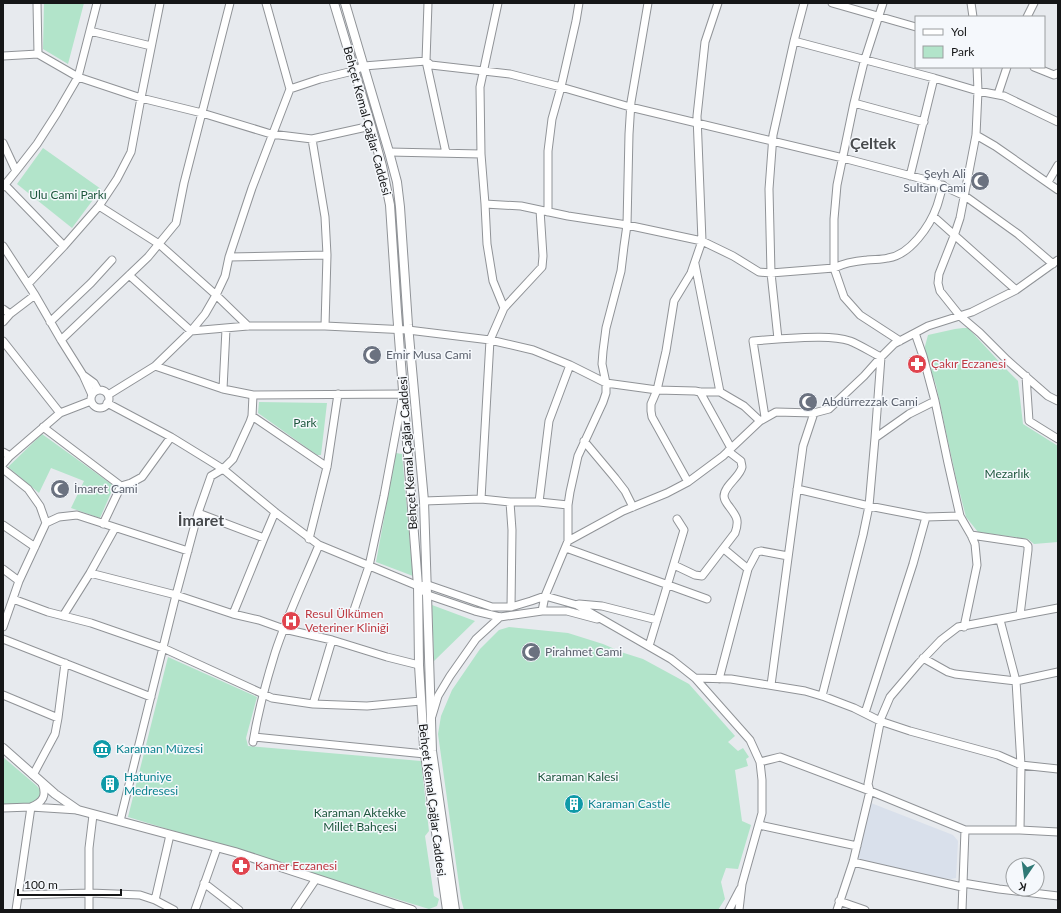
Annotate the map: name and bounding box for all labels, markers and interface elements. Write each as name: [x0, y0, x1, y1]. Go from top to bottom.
legend: [915, 16, 1045, 68]
text: Yol: [951, 24, 967, 39]
text: Park: [951, 44, 975, 59]
street label: Behçet Kemal Çağlar Caddesi: [340, 45, 395, 197]
district label: Çeltek: [850, 133, 896, 152]
place label: Şeyh Ali Sultan Cami: [903, 166, 966, 195]
mosque icon: Şeyh Ali Sultan Cami: [969, 170, 991, 192]
park label: Ulu Cami Parkı: [29, 187, 107, 202]
mosque icon: Emir Musa Cami: [361, 344, 383, 366]
place label: Emir Musa Cami: [386, 347, 472, 362]
pharmacy icon: Çakır Eczanesi: [906, 353, 928, 375]
place label: Çakır Eczanesi: [931, 356, 1006, 371]
street label: Behçet Kemal Çağlar Caddesi: [395, 376, 420, 530]
mosque icon: Abdürrezzak Cami: [797, 391, 819, 413]
place label: Abdürrezzak Cami: [822, 394, 918, 409]
park label: Park: [293, 415, 318, 430]
park label: Mezarlık: [985, 466, 1030, 481]
mosque icon: İmaret Cami: [49, 478, 71, 500]
place label: İmaret Cami: [74, 481, 138, 496]
district label: İmaret: [178, 510, 224, 529]
place label: Resul Ülkümen Veteriner Kliniği: [305, 606, 389, 635]
hospital icon: Resul Ülkümen Veteriner Kliniği: [280, 610, 302, 632]
mosque icon: Pirahmet Cami: [520, 641, 542, 663]
place label: Pirahmet Cami: [545, 644, 622, 659]
street label: Behçet Kemal Çağlar Caddesi: [416, 723, 449, 877]
museum icon: Karaman Müzesi: [91, 738, 113, 760]
place label: Karaman Müzesi: [116, 741, 203, 756]
place label: Hatuniye Medresesi: [124, 769, 178, 798]
park label: Karaman Kalesi: [538, 769, 619, 784]
building icon: Hatuniye Medresesi: [99, 773, 121, 795]
building icon: Karaman Castle: [563, 793, 585, 815]
place label: Karaman Castle: [588, 796, 670, 811]
park label: Karaman Aktekke Millet Bahçesi: [314, 805, 406, 834]
pharmacy icon: Kamer Eczanesi: [230, 855, 252, 877]
north arrow: [1005, 857, 1045, 897]
place label: Kamer Eczanesi: [255, 858, 337, 873]
scale bar: [18, 871, 121, 897]
text: 100 m: [24, 877, 58, 892]
text: K: [1017, 880, 1028, 894]

